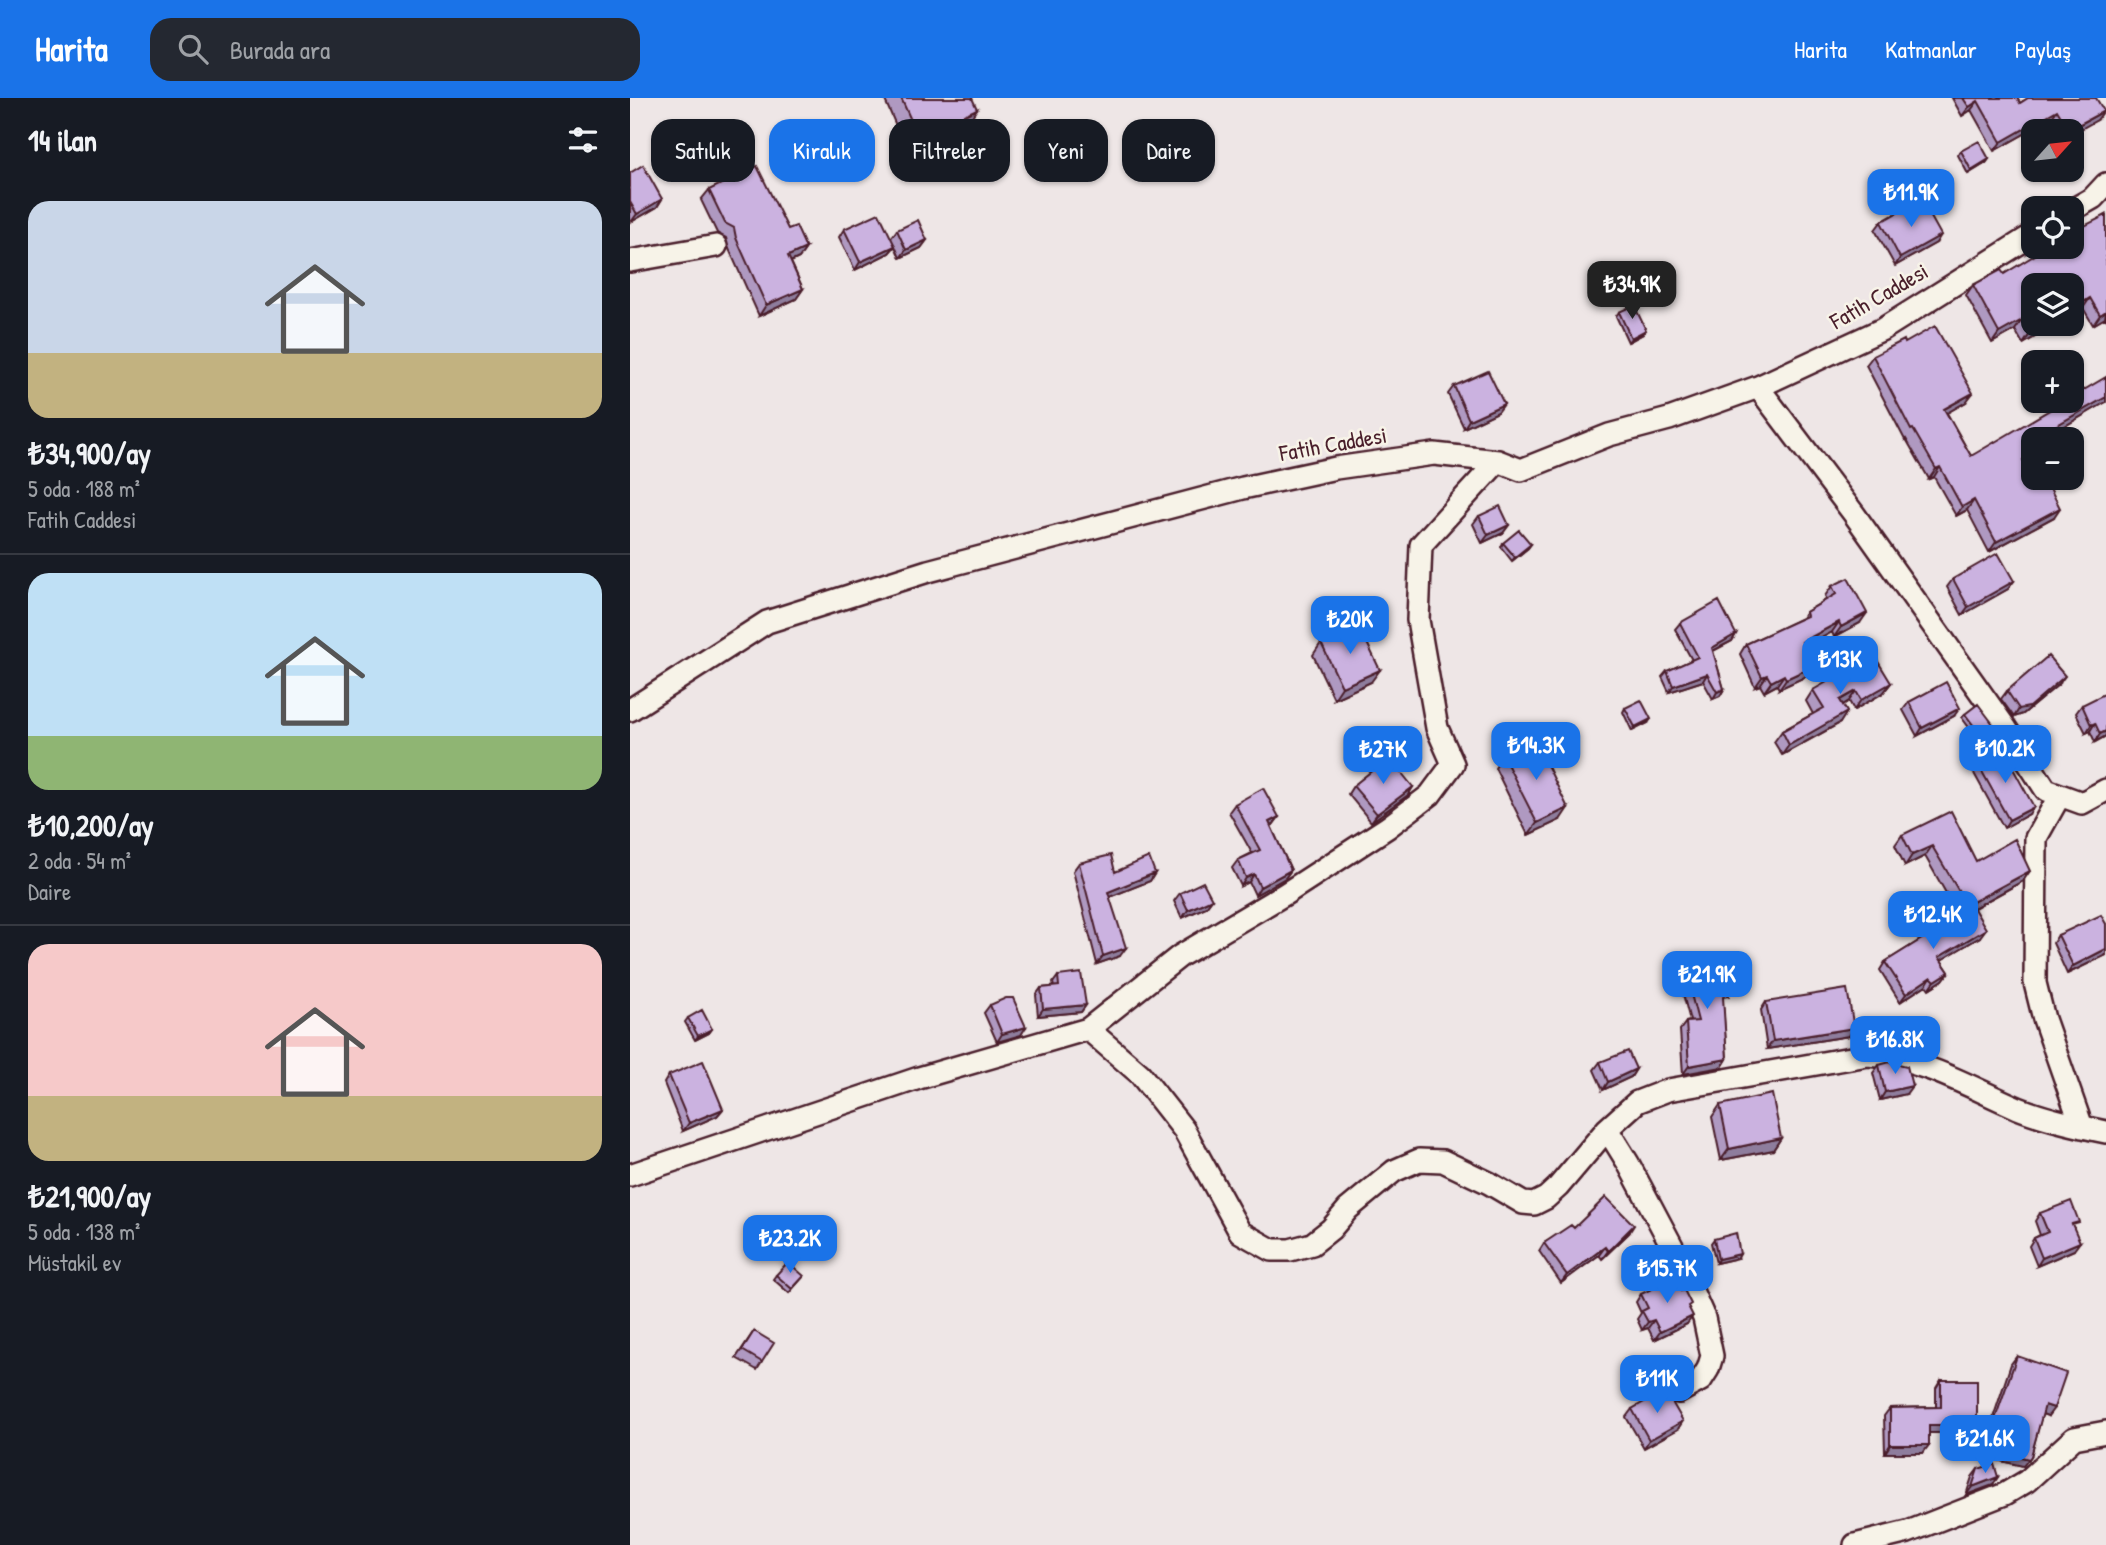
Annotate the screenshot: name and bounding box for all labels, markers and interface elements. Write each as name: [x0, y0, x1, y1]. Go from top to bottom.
search box: [150, 18, 640, 81]
text: Harita: [35, 27, 108, 71]
icon: search: [174, 30, 212, 68]
text: Burada ara: [230, 32, 330, 67]
text: Harita: [1794, 33, 1847, 65]
text: Katmanlar: [1885, 33, 1977, 65]
text: Paylaş: [2015, 33, 2071, 65]
chip: Satılık: [651, 119, 755, 182]
chip: Kiralık: [769, 119, 875, 182]
chip: Filtreler: [889, 119, 1010, 182]
chip: Yeni: [1024, 119, 1108, 182]
chip: Daire: [1122, 119, 1215, 182]
north arrow: [2021, 119, 2084, 182]
map controls: [2021, 119, 2084, 490]
text: 14 ilan: [28, 120, 97, 160]
icon: filters: [564, 121, 602, 159]
pin: ₺11.9K: [1854, 170, 1968, 229]
text: ₺11.9K: [1883, 176, 1939, 207]
button: locate: [2021, 196, 2084, 259]
icon: home: [252, 246, 378, 372]
street label: Fatih Caddesi: [1823, 255, 1933, 337]
pin: ₺34.9K: [1575, 262, 1689, 321]
text: ₺34.9K: [1603, 268, 1661, 299]
button: layers: [2021, 273, 2084, 336]
button: +: [2021, 350, 2084, 413]
street label: Fatih Caddesi: [1276, 419, 1389, 468]
button: −: [2021, 427, 2084, 490]
text: ₺34,900/ay: [28, 433, 151, 473]
text: 5 oda · 188 m²: [28, 473, 140, 504]
text: Fatih Caddesi: [28, 504, 136, 535]
pin: ₺20K: [1309, 596, 1391, 656]
text: ₺20K: [1327, 603, 1373, 634]
icon: home: [252, 618, 378, 744]
pin: ₺13K: [1799, 636, 1881, 696]
text: ₺13K: [1818, 643, 1862, 674]
pin: ₺14.3K: [1479, 722, 1593, 782]
pin: ₺27K: [1342, 726, 1424, 786]
pin: ₺10.2K: [1948, 726, 2062, 785]
text: ₺14.3K: [1507, 729, 1565, 760]
text: ₺10.2K: [1975, 732, 2035, 763]
text: ₺27K: [1359, 733, 1407, 764]
text: ₺10,200/ay: [28, 805, 154, 845]
text: 2 oda · 54 m²: [28, 845, 131, 876]
text: Daire: [28, 876, 71, 907]
pin: ₺12.4K: [1876, 892, 1990, 951]
text: ₺12.4K: [1904, 898, 1962, 929]
pin: ₺21.9K: [1650, 951, 1764, 1011]
text: ₺21.9K: [1678, 958, 1736, 989]
icon: home: [252, 989, 378, 1115]
pin: ₺16.8K: [1838, 1016, 1952, 1076]
text: ₺16.8K: [1866, 1023, 1924, 1054]
text: ₺21,900/ay: [28, 1176, 151, 1216]
text: 5 oda · 138 m²: [28, 1216, 140, 1247]
pin: ₺23.2K: [733, 1216, 847, 1275]
text: ₺23.2K: [759, 1222, 821, 1253]
pin: ₺15.7K: [1610, 1246, 1724, 1305]
text: Müstakil ev: [28, 1247, 121, 1278]
text: ₺15.7K: [1637, 1252, 1697, 1283]
pin: ₺11K: [1616, 1356, 1698, 1415]
text: ₺11K: [1636, 1362, 1678, 1393]
pin: ₺21.6K: [1928, 1416, 2042, 1475]
text: ₺21.6K: [1956, 1422, 2014, 1453]

